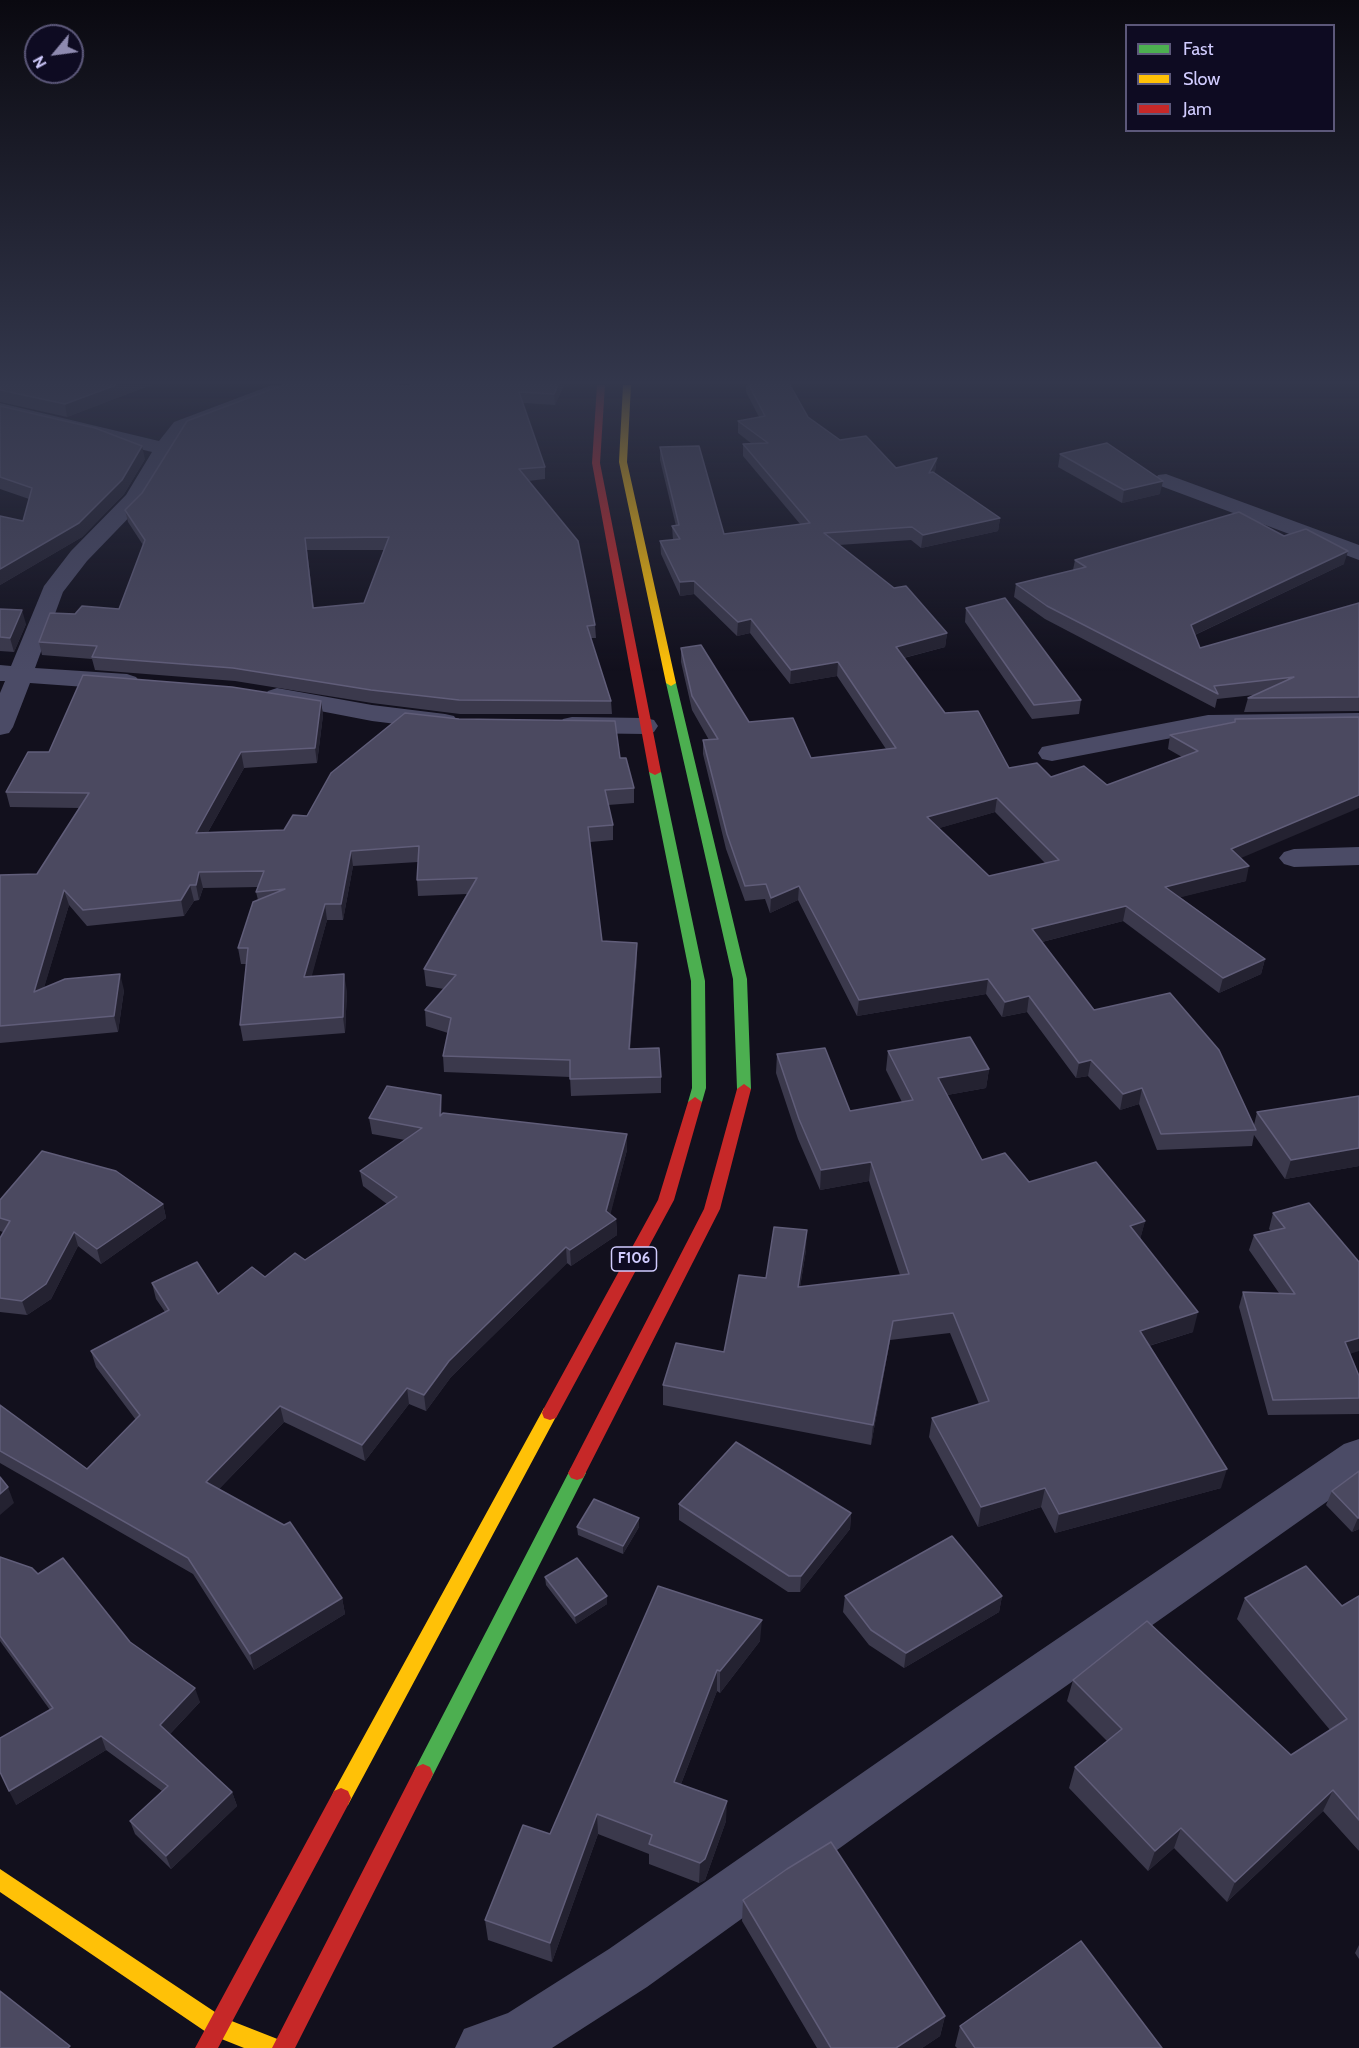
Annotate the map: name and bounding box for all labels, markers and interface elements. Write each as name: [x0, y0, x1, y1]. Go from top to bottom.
north arrow: [24, 24, 84, 84]
legend: [1125, 24, 1335, 132]
text: Fast: [1183, 38, 1214, 60]
text: N: [29, 52, 51, 72]
text: Slow: [1183, 68, 1220, 90]
text: Jam: [1183, 98, 1212, 120]
road number: F106: [612, 1247, 656, 1271]

